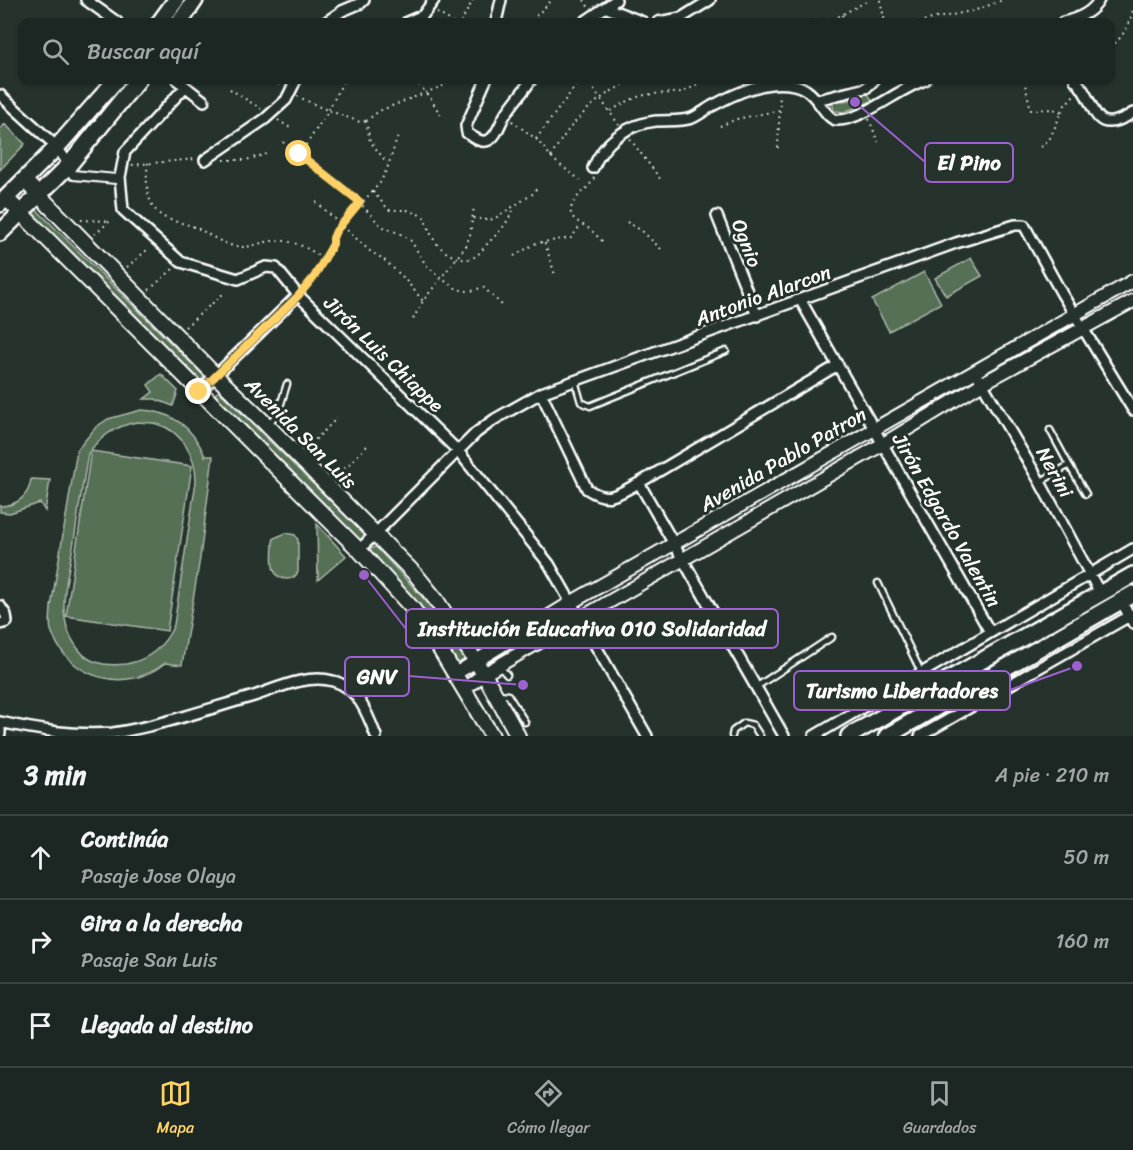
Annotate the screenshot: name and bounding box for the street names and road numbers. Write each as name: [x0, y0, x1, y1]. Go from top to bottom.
street label: Ognio: [721, 214, 772, 273]
street label: Antonio Alarcon: [689, 255, 836, 337]
street label: Jirón Luis Chiappe: [314, 287, 452, 422]
street label: Avenida San Luis: [235, 368, 366, 499]
street label: Avenida Pablo Patron: [692, 397, 874, 522]
street label: Jirón Edgardo Valentin: [882, 425, 1011, 614]
street label: Nerini: [1026, 440, 1083, 505]

